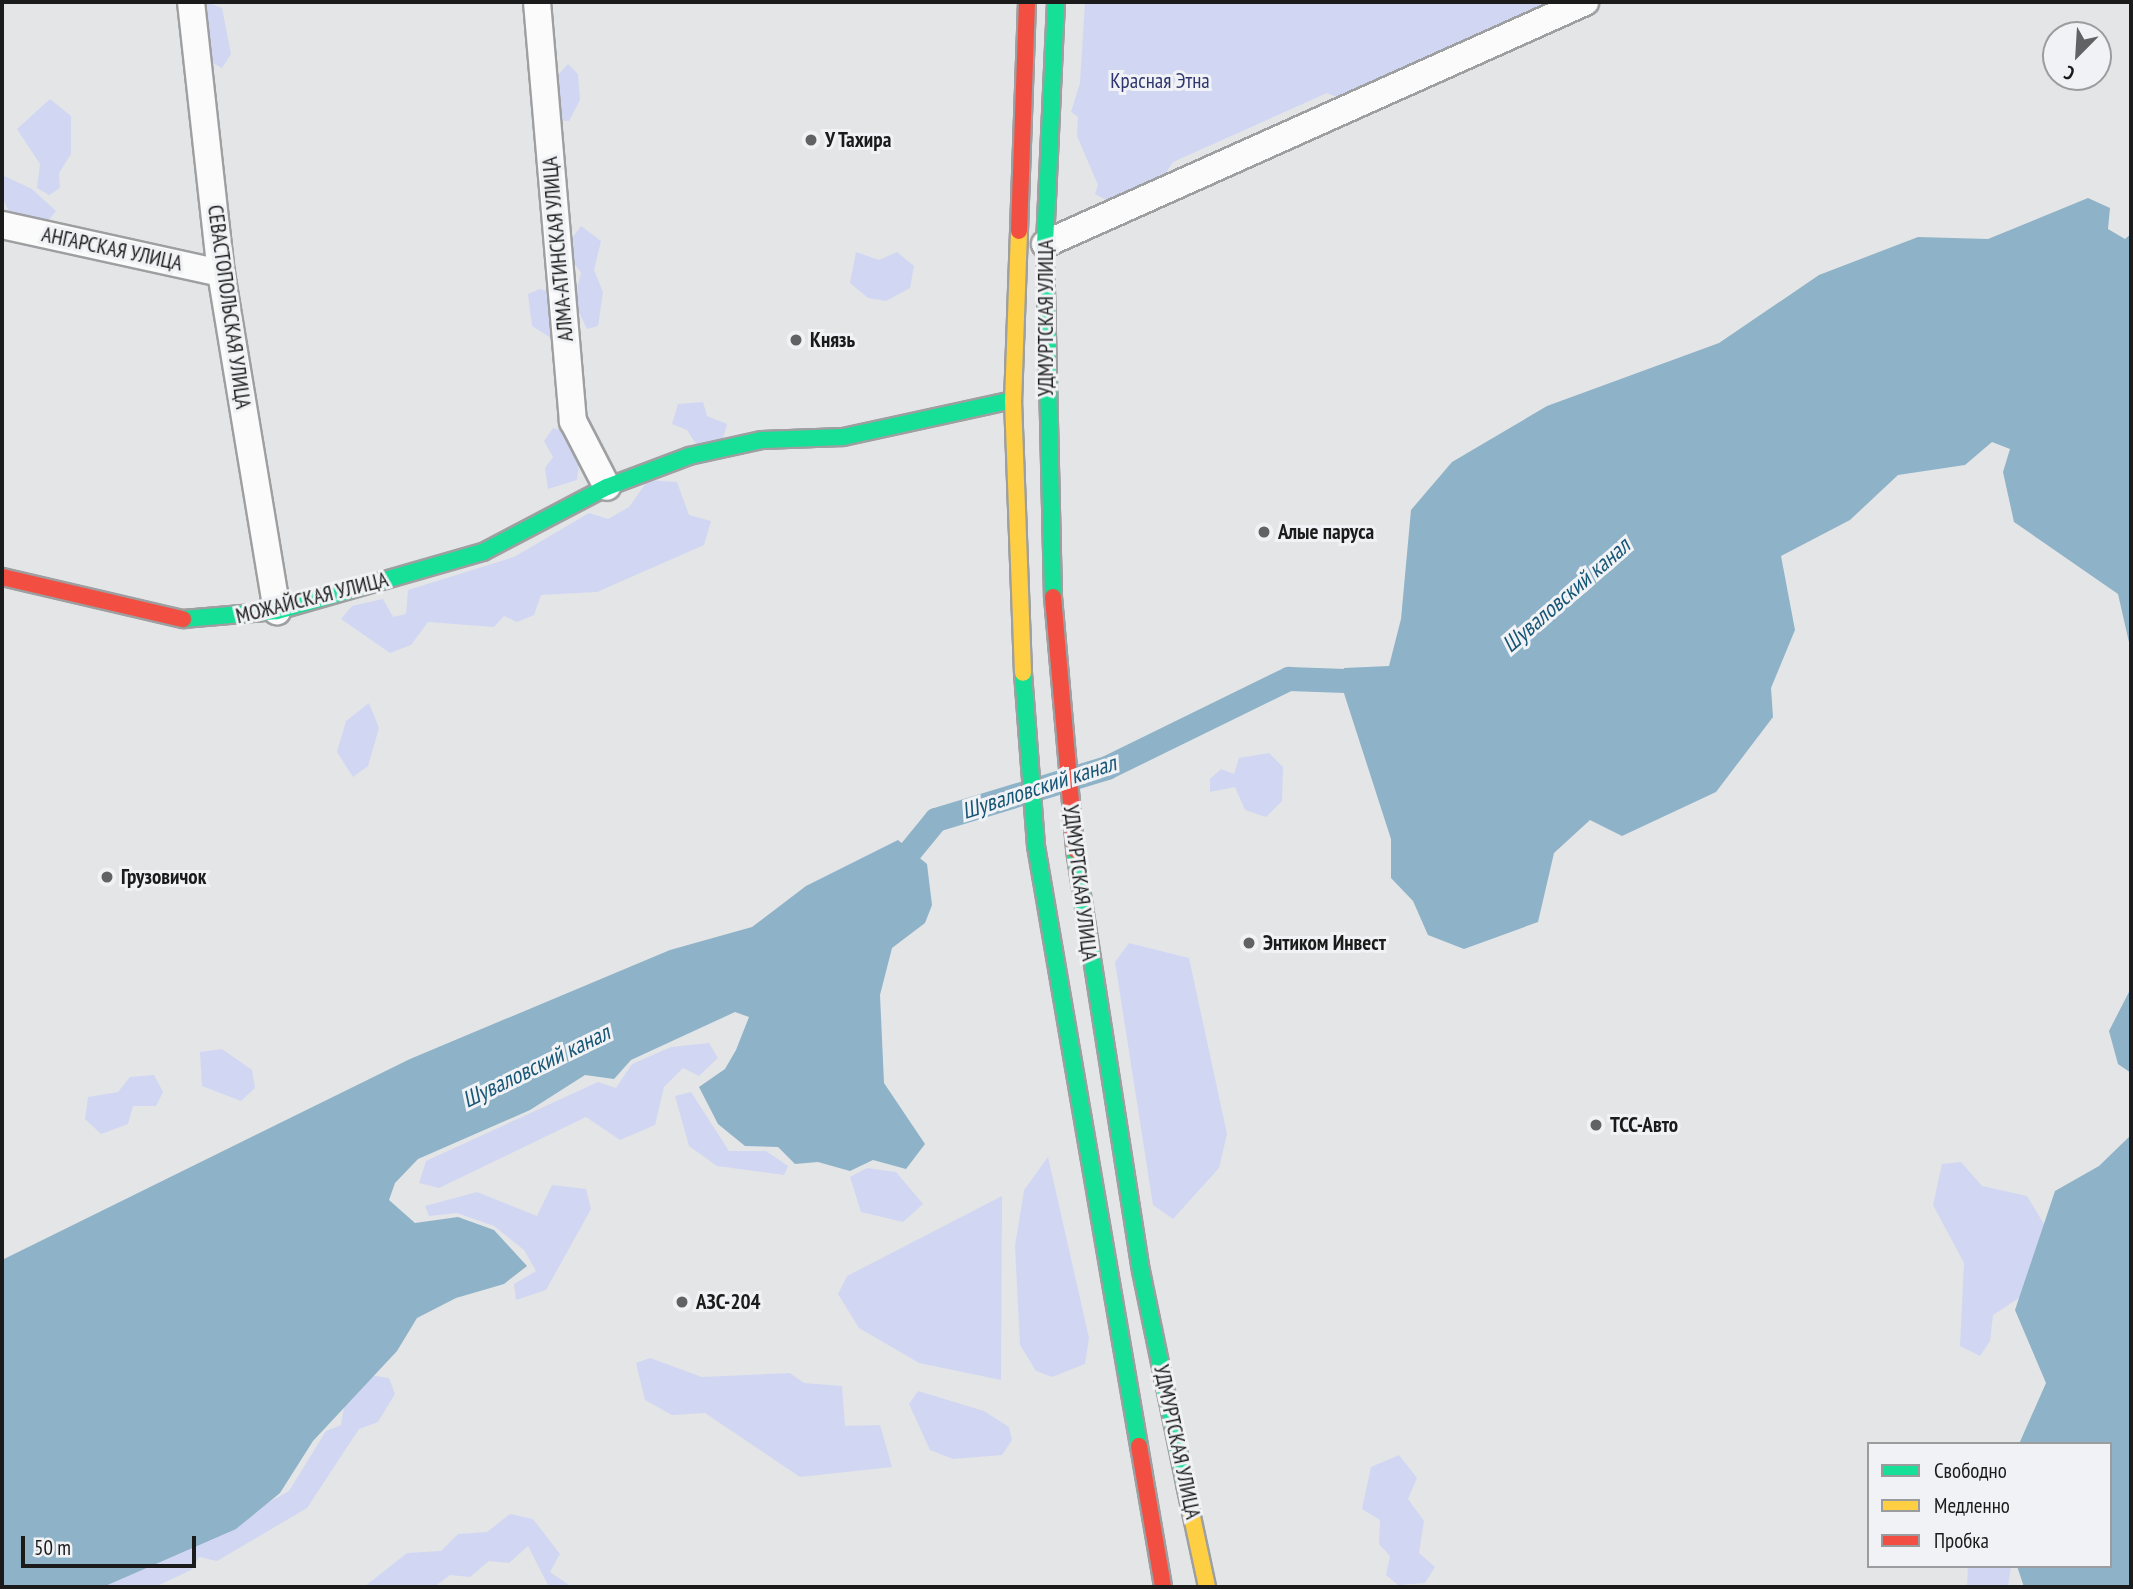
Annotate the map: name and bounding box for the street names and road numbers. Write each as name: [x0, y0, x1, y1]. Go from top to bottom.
street label: АЛМА-АТИНСКАЯ УЛИЦА: [537, 155, 579, 343]
street label: СЕВАСТОПОЛЬСКАЯ УЛИЦА: [202, 203, 256, 411]
street label: АНГАРСКАЯ УЛИЦА: [39, 222, 185, 276]
street label: УДМУРТСКАЯ УЛИЦА: [1033, 239, 1059, 397]
street label: МОЖАЙСКАЯ УЛИЦА: [233, 567, 391, 629]
street label: УДМУРТСКАЯ УЛИЦА: [1058, 803, 1102, 963]
street label: УДМУРТСКАЯ УЛИЦА: [1148, 1362, 1206, 1522]

